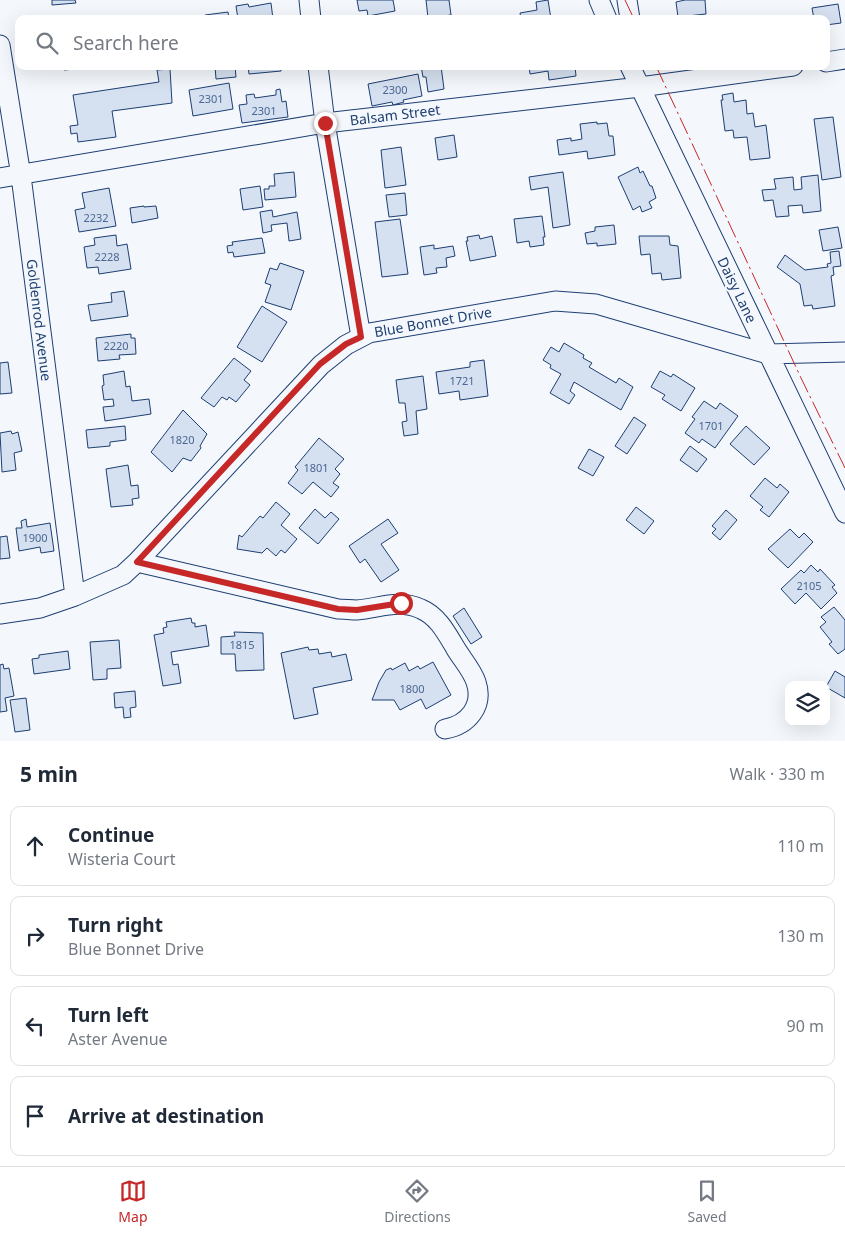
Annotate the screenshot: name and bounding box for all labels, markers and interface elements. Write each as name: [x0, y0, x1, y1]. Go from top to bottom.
search box: [15, 15, 830, 70]
icon: search: [33, 29, 61, 57]
text: Search here: [73, 30, 179, 56]
house number: 2300: [382, 82, 408, 97]
house number: 2301: [198, 91, 224, 106]
street label: Balsam Street: [349, 100, 441, 129]
house number: 2301: [251, 103, 277, 118]
route end: [314, 112, 337, 135]
house number: 2232: [83, 210, 109, 225]
house number: 2228: [94, 249, 120, 264]
street label: Daisy Lane: [713, 254, 762, 326]
street label: Goldenrod Avenue: [23, 258, 56, 382]
street label: Blue Bonnet Drive: [373, 302, 493, 341]
house number: 2220: [103, 338, 129, 353]
house number: 1721: [449, 373, 475, 388]
house number: 1701: [698, 418, 724, 433]
house number: 1820: [169, 432, 195, 447]
house number: 1801: [303, 460, 329, 475]
house number: 1900: [22, 530, 48, 545]
house number: 2105: [796, 578, 822, 593]
route start: [390, 592, 413, 615]
house number: 1815: [229, 637, 255, 652]
house number: 1800: [399, 681, 425, 696]
map controls: [785, 681, 830, 726]
button: layers: [785, 681, 830, 726]
text: 5 min: [20, 760, 78, 788]
text: Walk · 330 m: [730, 763, 825, 785]
text: Continue: [68, 822, 154, 848]
icon: ahead: [21, 832, 49, 860]
text: 110 m: [777, 835, 824, 857]
text: Wisteria Court: [68, 848, 175, 870]
text: Turn right: [68, 912, 163, 938]
icon: right: [21, 922, 49, 950]
text: 130 m: [777, 925, 824, 947]
text: Blue Bonnet Drive: [68, 938, 204, 960]
text: Turn left: [68, 1002, 149, 1028]
icon: left: [21, 1012, 49, 1040]
text: 90 m: [787, 1015, 824, 1037]
text: Aster Avenue: [68, 1028, 168, 1050]
icon: arrive: [21, 1102, 49, 1130]
text: Arrive at destination: [68, 1103, 264, 1129]
tab: Map: [118, 1177, 148, 1226]
tab: Directions: [384, 1177, 451, 1226]
tab: Saved: [687, 1177, 727, 1226]

